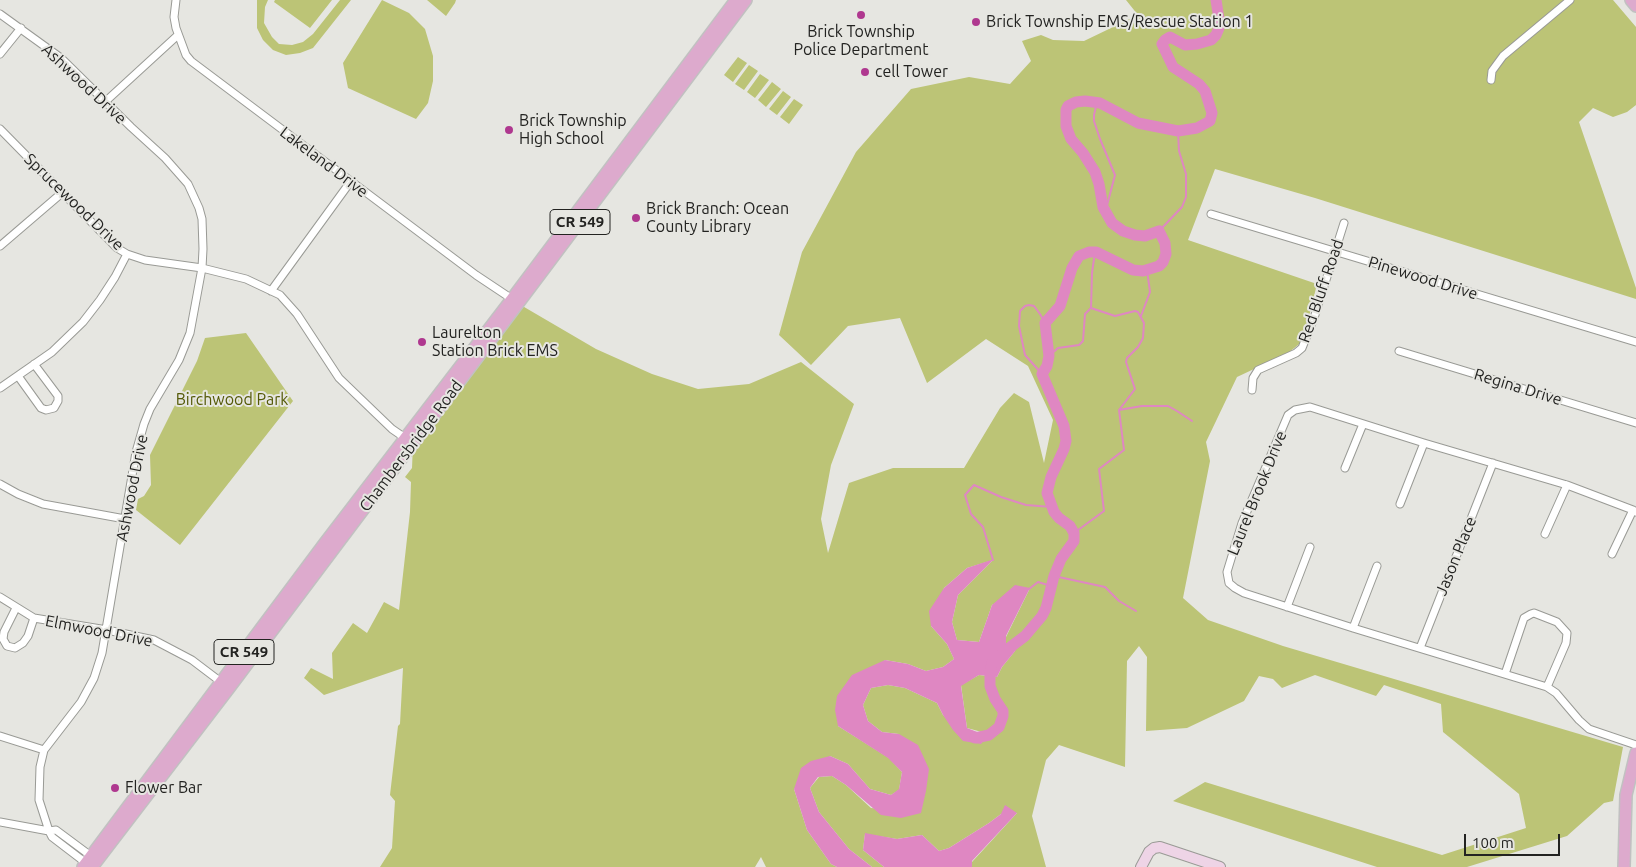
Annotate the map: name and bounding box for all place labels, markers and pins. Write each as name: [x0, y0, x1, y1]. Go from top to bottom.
marker: Brick Township Police Department: [855, 9, 867, 21]
place label: Brick Township EMS/Rescue Station 1: [986, 12, 1253, 32]
marker: Brick Township EMS/Rescue Station 1: [970, 16, 982, 28]
place label: Brick Township Police Department: [794, 22, 928, 60]
place label: cell Tower: [875, 62, 948, 82]
marker: cell Tower: [859, 66, 871, 78]
place label: Brick Township High School: [519, 111, 627, 149]
marker: Brick Township High School: [503, 124, 515, 136]
place label: Brick Branch: Ocean County Library: [646, 199, 789, 237]
marker: Brick Branch: Ocean County Library: [630, 212, 642, 224]
place label: Laurelton Station Brick EMS: [432, 323, 558, 361]
marker: Laurelton Station Brick EMS: [416, 336, 428, 348]
place label: Flower Bar: [125, 778, 202, 798]
marker: Flower Bar: [109, 782, 121, 794]

